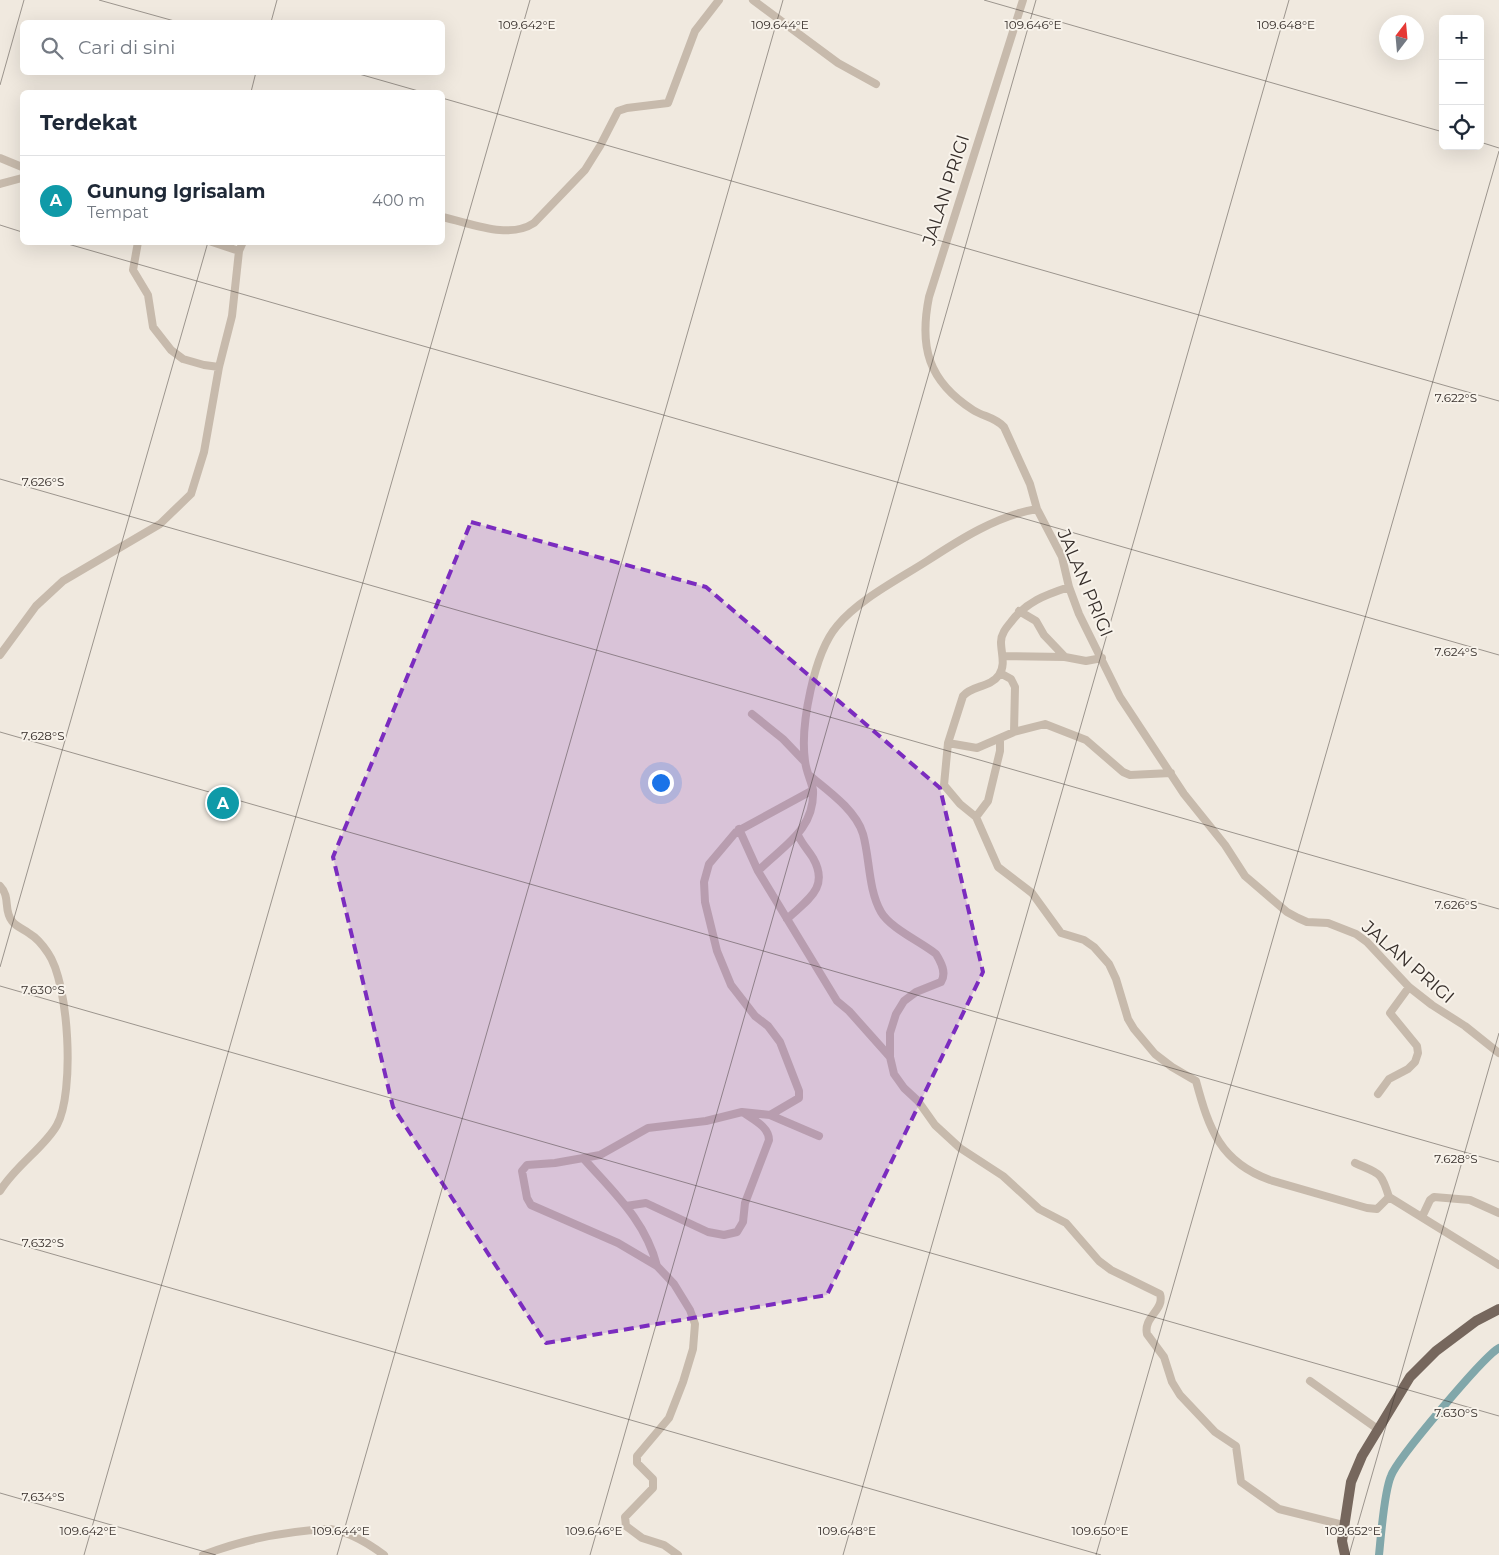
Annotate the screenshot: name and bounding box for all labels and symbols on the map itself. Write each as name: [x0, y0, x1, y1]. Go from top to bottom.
north arrow: [1379, 15, 1424, 60]
text: 109.642°E: [499, 17, 555, 32]
text: 109.644°E: [751, 17, 809, 32]
text: 109.646°E: [1004, 17, 1062, 32]
text: 109.648°E: [1257, 17, 1315, 32]
street label: JALAN PRIGI: [917, 132, 974, 249]
text: 7.622°S: [1435, 390, 1477, 405]
text: 7.626°S: [22, 474, 64, 489]
street label: JALAN PRIGI: [1052, 525, 1118, 640]
text: 7.624°S: [1435, 644, 1477, 659]
text: 7.628°S: [21, 728, 65, 743]
your location: [648, 770, 674, 796]
pin: A: [207, 784, 239, 822]
text: 7.626°S: [1435, 897, 1477, 912]
street label: JALAN PRIGI: [1357, 915, 1459, 1008]
text: 7.630°S: [21, 982, 65, 997]
text: 7.628°S: [1434, 1151, 1478, 1166]
text: 7.632°S: [22, 1235, 64, 1250]
text: 7.630°S: [1434, 1405, 1478, 1420]
text: 7.634°S: [21, 1489, 65, 1504]
text: 109.642°E: [60, 1523, 116, 1538]
text: 109.644°E: [312, 1523, 370, 1538]
text: 109.646°E: [565, 1523, 623, 1538]
text: 109.648°E: [818, 1523, 876, 1538]
text: 109.650°E: [1072, 1523, 1129, 1538]
text: 109.652°E: [1325, 1523, 1381, 1538]

